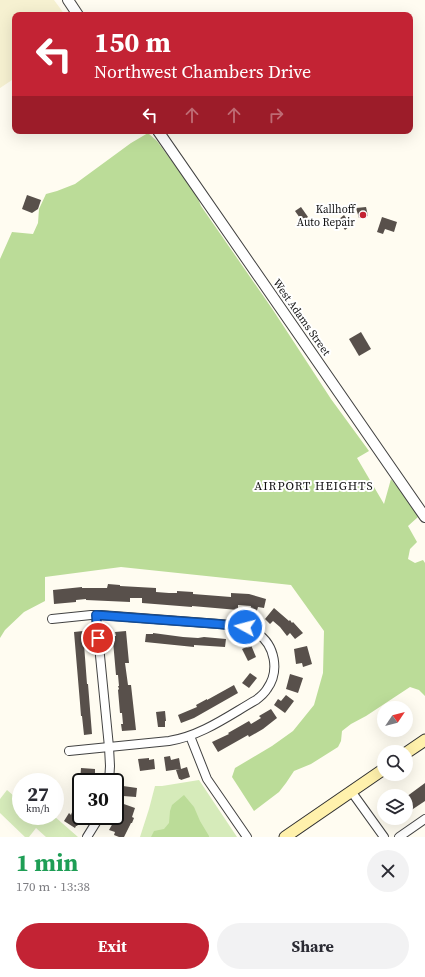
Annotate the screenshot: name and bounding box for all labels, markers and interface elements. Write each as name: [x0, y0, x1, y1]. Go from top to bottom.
text: 150 m: [94, 23, 171, 61]
icon: left: [28, 28, 80, 80]
text: Northwest Chambers Drive: [94, 59, 311, 84]
icon: left: [139, 104, 161, 126]
icon: ahead: [181, 104, 203, 126]
icon: ahead: [223, 104, 245, 126]
icon: right: [265, 104, 287, 126]
place label: Kallhoff Auto Repair: [297, 202, 357, 230]
marker: Kallhoff Auto Repair: [358, 210, 368, 220]
street label: West Adams Street: [269, 276, 334, 359]
district label: AIRPORT HEIGHTS: [254, 478, 374, 494]
position arrow: [224, 606, 266, 648]
pin: [81, 621, 115, 655]
icon: arrive: [87, 627, 109, 649]
north arrow: [377, 701, 413, 737]
map controls: [377, 701, 413, 825]
button: search: [377, 745, 413, 781]
speed limit sign: 30: [72, 773, 124, 825]
text: 27: [27, 780, 49, 808]
button: layers: [377, 789, 413, 825]
text: km/h: [26, 802, 50, 815]
text: 1 min: [16, 846, 78, 879]
button: close: [367, 850, 409, 892]
text: 170 m · 13:38: [16, 878, 90, 895]
button: Exit: [16, 923, 209, 969]
button: Share: [217, 923, 409, 969]

